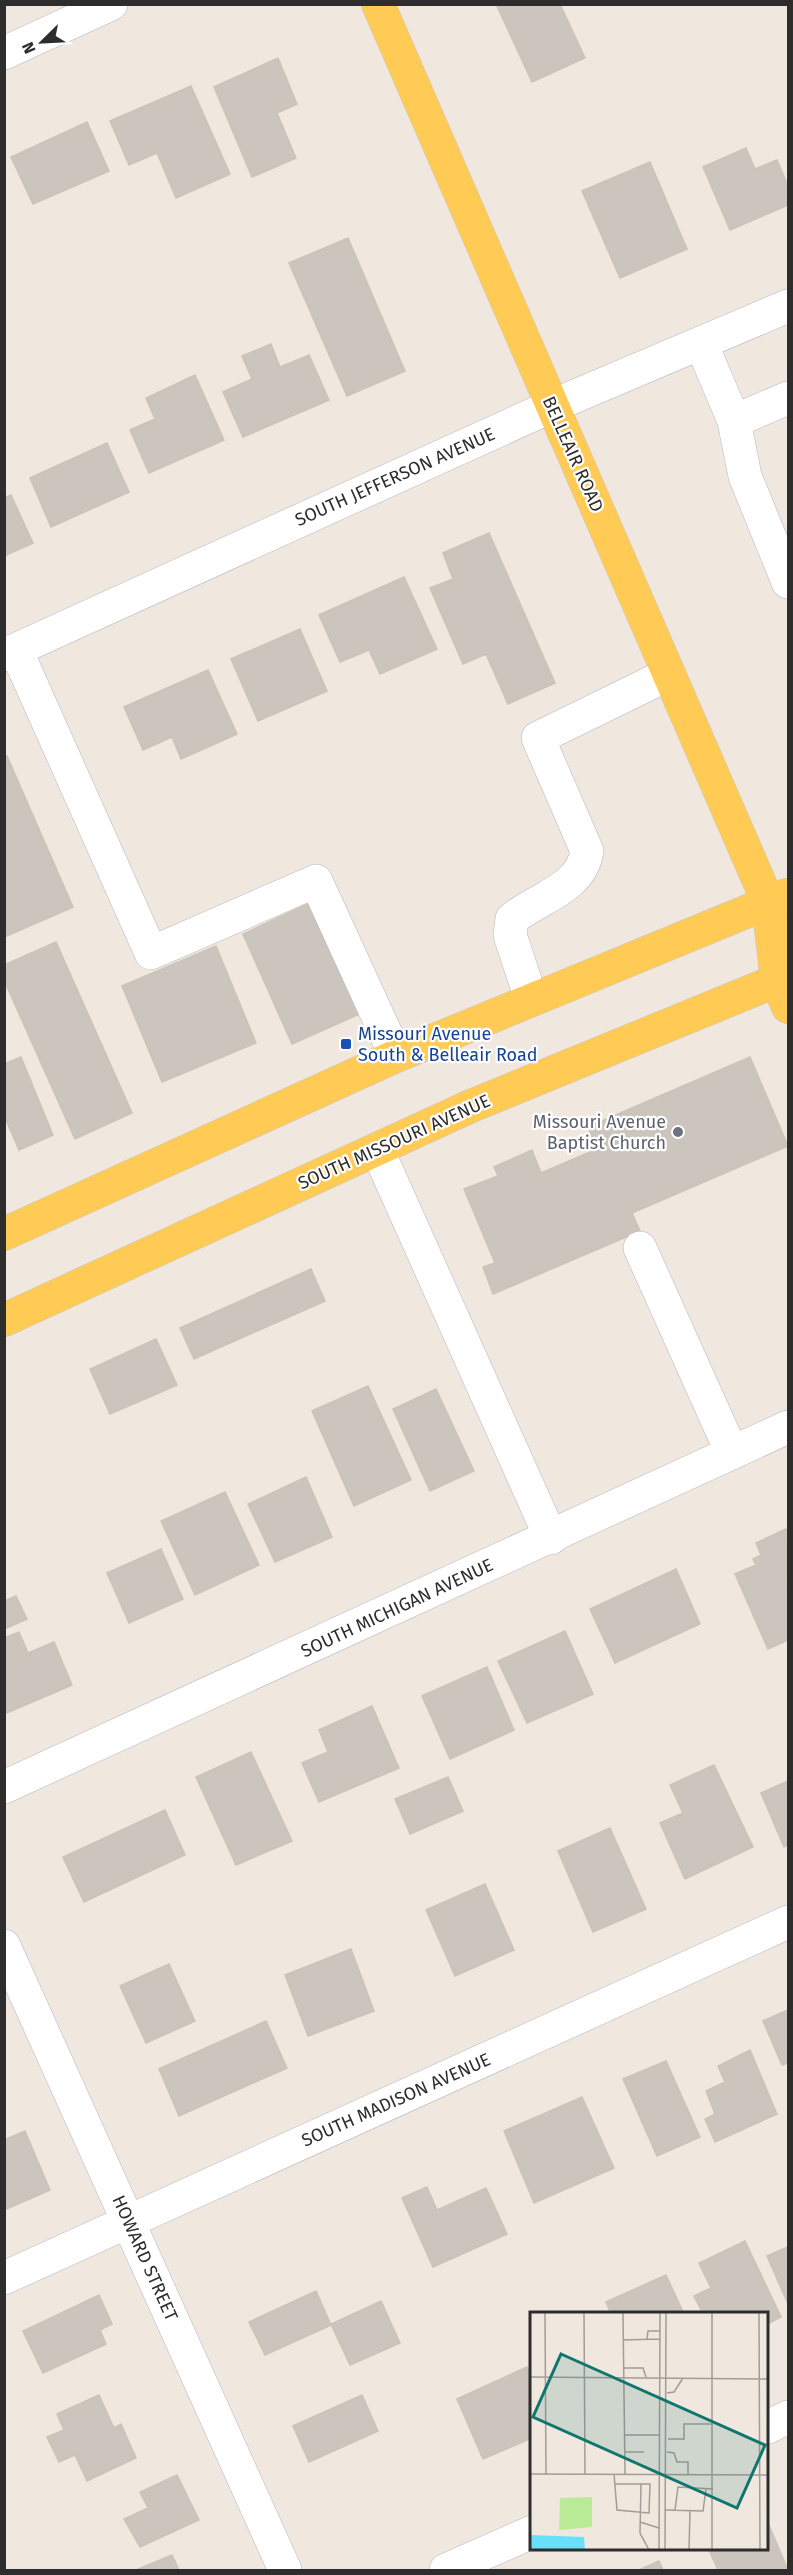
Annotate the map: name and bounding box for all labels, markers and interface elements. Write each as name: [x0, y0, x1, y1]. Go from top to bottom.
north arrow: [12, 12, 72, 72]
text: N: [18, 39, 40, 57]
street label: BELLEAIR ROAD: [538, 393, 608, 515]
street label: SOUTH JEFFERSON AVENUE: [292, 423, 498, 531]
place label: Missouri Avenue South & Belleair Road: [358, 1023, 537, 1066]
marker: Missouri Avenue South & Belleair Road: [339, 1037, 353, 1051]
street label: SOUTH MISSOURI AVENUE: [294, 1090, 494, 1194]
place label: Missouri Avenue Baptist Church: [533, 1111, 666, 1154]
marker: Missouri Avenue Baptist Church: [671, 1125, 685, 1139]
street label: SOUTH MICHIGAN AVENUE: [297, 1554, 497, 1662]
street label: SOUTH MADISON AVENUE: [298, 2048, 494, 2152]
street label: HOWARD STREET: [107, 2192, 183, 2325]
inset map: [530, 2312, 769, 2551]

